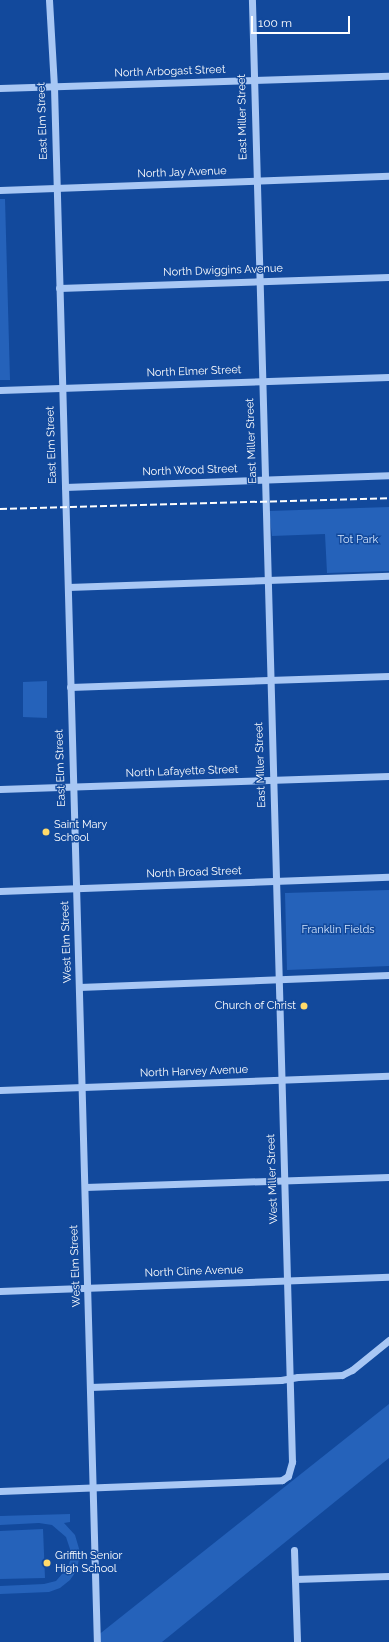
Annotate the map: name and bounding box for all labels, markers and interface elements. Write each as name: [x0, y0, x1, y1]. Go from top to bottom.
scale bar: [253, 8, 352, 34]
text: 100 m: [258, 16, 292, 30]
street label: North Arbogast Street: [114, 63, 226, 81]
street label: East Miller Street: [236, 74, 250, 160]
street label: East Elm Street: [35, 82, 51, 160]
street label: North Jay Avenue: [137, 165, 227, 181]
street label: North Dwiggins Avenue: [163, 262, 283, 280]
street label: North Elmer Street: [146, 364, 242, 380]
street label: East Miller Street: [244, 398, 260, 484]
street label: East Elm Street: [44, 406, 60, 484]
street label: North Wood Street: [142, 463, 238, 479]
park label: Tot Park: [338, 533, 378, 547]
street label: East Miller Street: [253, 722, 269, 808]
street label: East Elm Street: [53, 729, 69, 807]
street label: North Lafayette Street: [125, 763, 239, 781]
place label: Saint Mary School: [54, 819, 107, 845]
marker: Saint Mary School: [41, 827, 51, 837]
street label: North Broad Street: [146, 865, 242, 881]
street label: West Elm Street: [59, 901, 75, 983]
park label: Franklin Fields: [301, 923, 375, 937]
place label: Church of Christ: [214, 999, 296, 1013]
marker: Church of Christ: [299, 1001, 309, 1011]
street label: North Harvey Avenue: [139, 1064, 249, 1080]
street label: West Miller Street: [265, 1133, 281, 1225]
street label: West Elm Street: [68, 1225, 84, 1307]
street label: North Cline Avenue: [144, 1264, 244, 1280]
place label: Griffith Senior High School: [55, 1550, 122, 1576]
marker: Griffith Senior High School: [42, 1558, 52, 1568]

